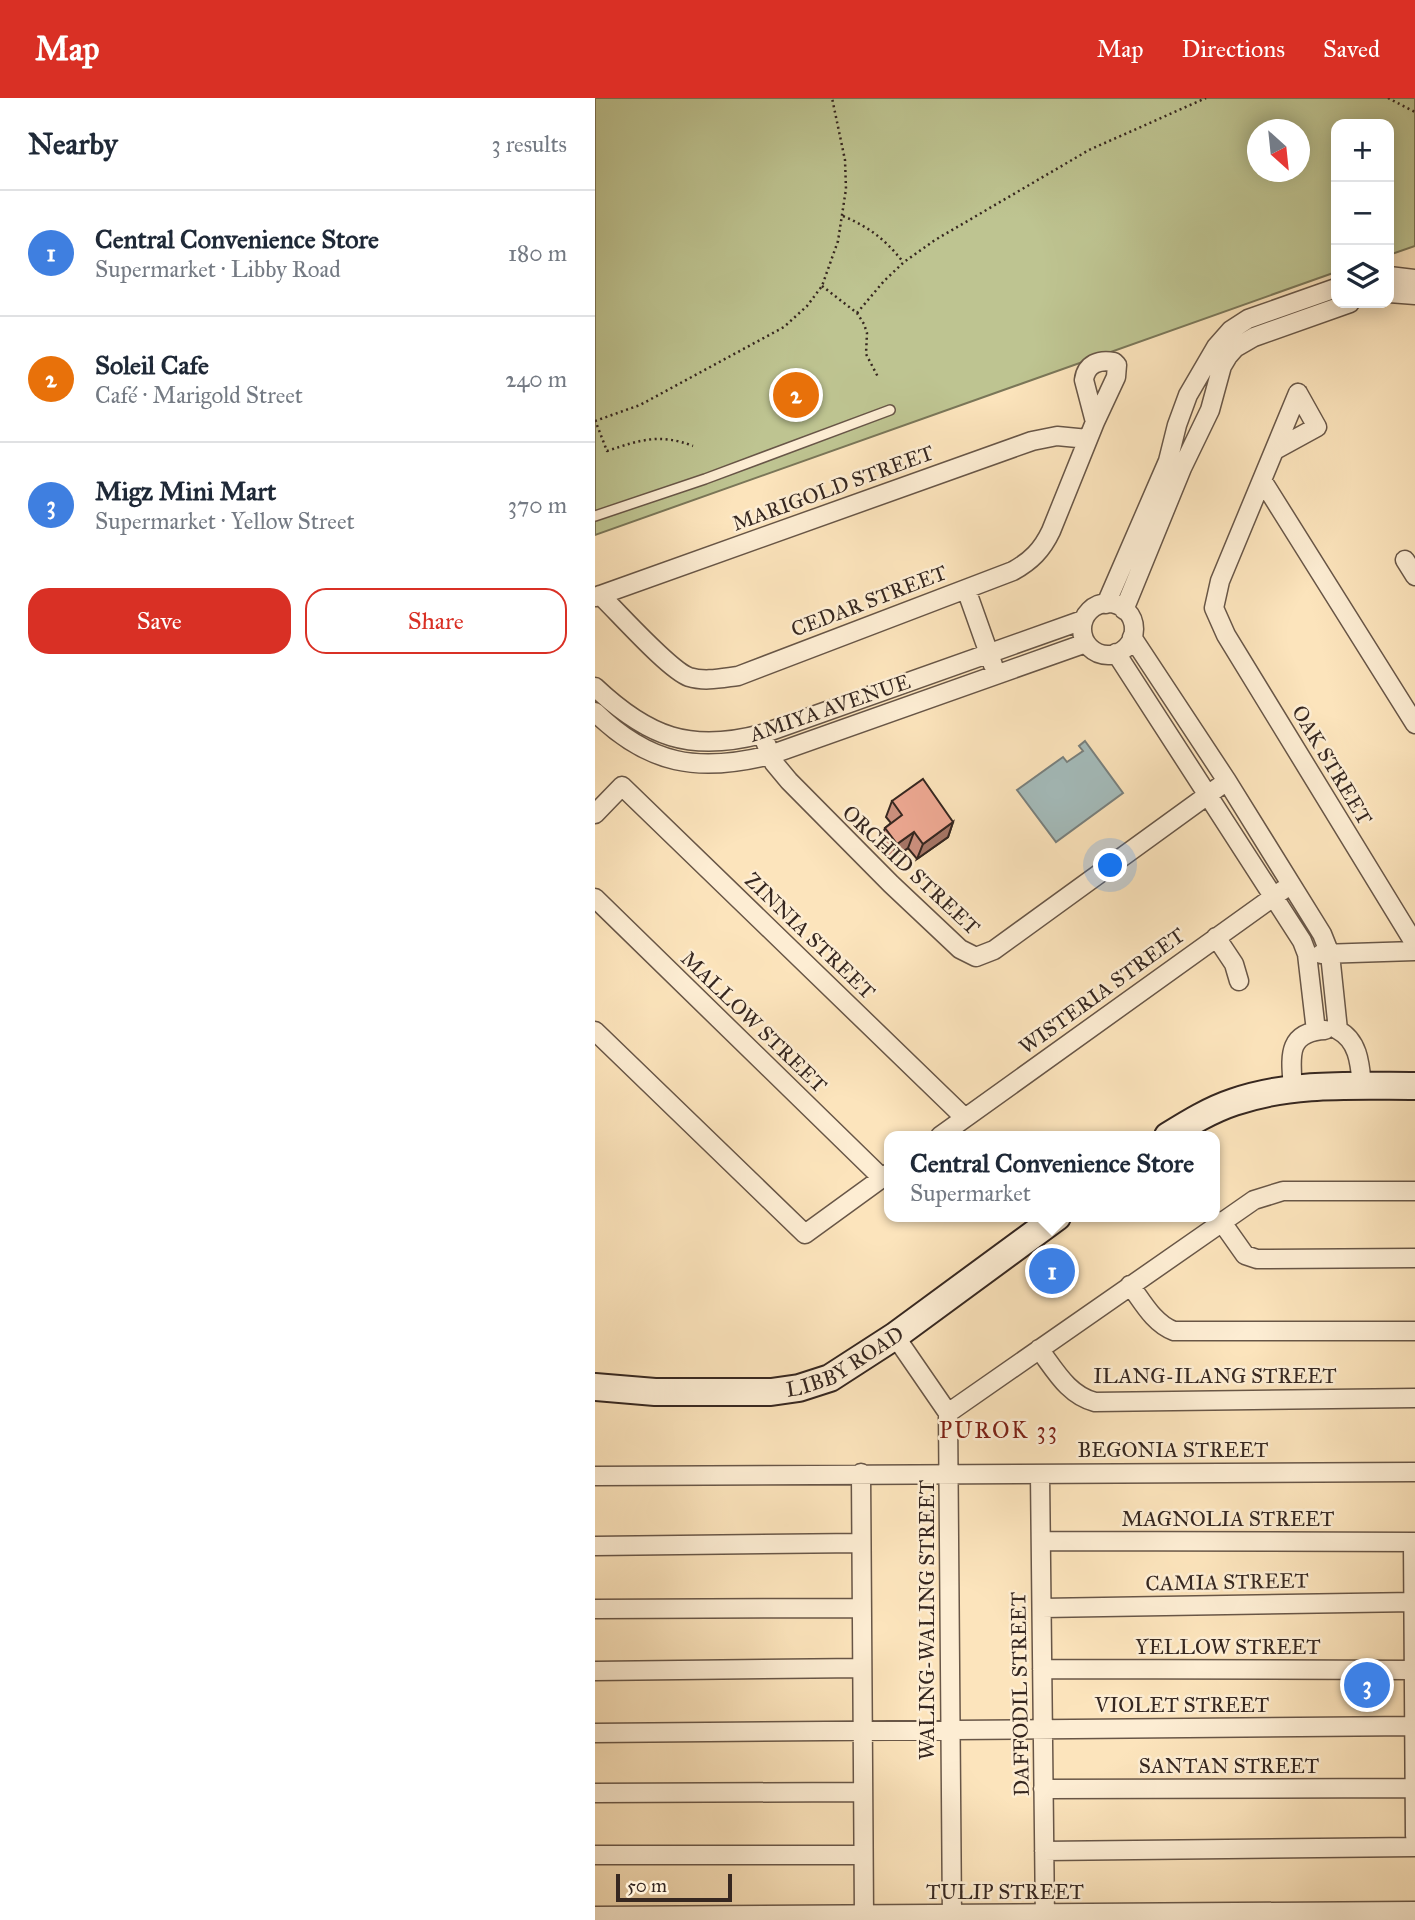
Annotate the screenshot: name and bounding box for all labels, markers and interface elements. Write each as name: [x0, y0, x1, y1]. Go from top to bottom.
text: Map: [35, 29, 99, 69]
text: Map: [1097, 34, 1144, 64]
text: Directions: [1182, 34, 1285, 64]
text: Saved: [1323, 34, 1380, 64]
north arrow: [1247, 119, 1310, 182]
map controls: [1331, 119, 1394, 308]
button: +: [1331, 119, 1394, 182]
text: Nearby: [28, 126, 118, 162]
text: 3 results: [491, 130, 567, 158]
button: −: [1331, 182, 1394, 245]
text: Central Convenience Store: [95, 223, 379, 255]
text: 1: [46, 239, 56, 267]
text: 180 m: [508, 239, 567, 267]
button: layers: [1331, 245, 1394, 308]
text: Supermarket · Libby Road: [95, 255, 341, 283]
text: Soleil Cafe: [95, 349, 209, 381]
text: 2: [45, 365, 57, 393]
text: 240 m: [505, 365, 567, 393]
pin: 2: [773, 369, 819, 421]
text: Café · Marigold Street: [95, 381, 303, 409]
street label: MARIGOLD STREET: [729, 439, 937, 537]
text: Migz Mini Mart: [95, 475, 276, 507]
text: 3: [46, 491, 56, 519]
text: 370 m: [508, 491, 567, 519]
text: Supermarket · Yellow Street: [95, 507, 355, 535]
street label: CEDAR STREET: [787, 559, 951, 643]
button: Save: [28, 588, 291, 654]
button: Share: [305, 588, 567, 654]
street label: AMIYA AVENUE: [745, 668, 914, 748]
street label: OAK STREET: [1286, 700, 1378, 830]
street label: ORCHID STREET: [837, 800, 985, 940]
your location: [1093, 848, 1127, 882]
street label: ZINNIA STREET: [739, 867, 881, 1005]
street label: WISTERIA STREET: [1014, 922, 1190, 1060]
street label: MALLOW STREET: [676, 946, 832, 1098]
popup: [884, 1131, 1220, 1222]
text: Central Convenience Store: [910, 1147, 1194, 1179]
text: Supermarket: [910, 1179, 1031, 1207]
pin: 1: [1029, 1245, 1075, 1297]
street label: LIBBY ROAD: [784, 1321, 909, 1403]
street label: ILANG-ILANG STREET: [1093, 1363, 1337, 1389]
district label: PUROK 33: [939, 1416, 1059, 1444]
street label: BEGONIA STREET: [1077, 1437, 1269, 1463]
street label: WALING-WALING STREET: [914, 1480, 940, 1760]
street label: MAGNOLIA STREET: [1122, 1506, 1334, 1532]
street label: CAMIA STREET: [1145, 1568, 1309, 1596]
street label: DAFFODIL STREET: [1005, 1591, 1035, 1797]
street label: YELLOW STREET: [1135, 1634, 1321, 1660]
pin: 3: [1344, 1659, 1390, 1711]
street label: VIOLET STREET: [1094, 1692, 1269, 1718]
street label: SANTAN STREET: [1139, 1753, 1319, 1779]
scale bar: [616, 1871, 731, 1903]
text: 50 m: [627, 1874, 667, 1897]
street label: TULIP STREET: [926, 1879, 1084, 1905]

